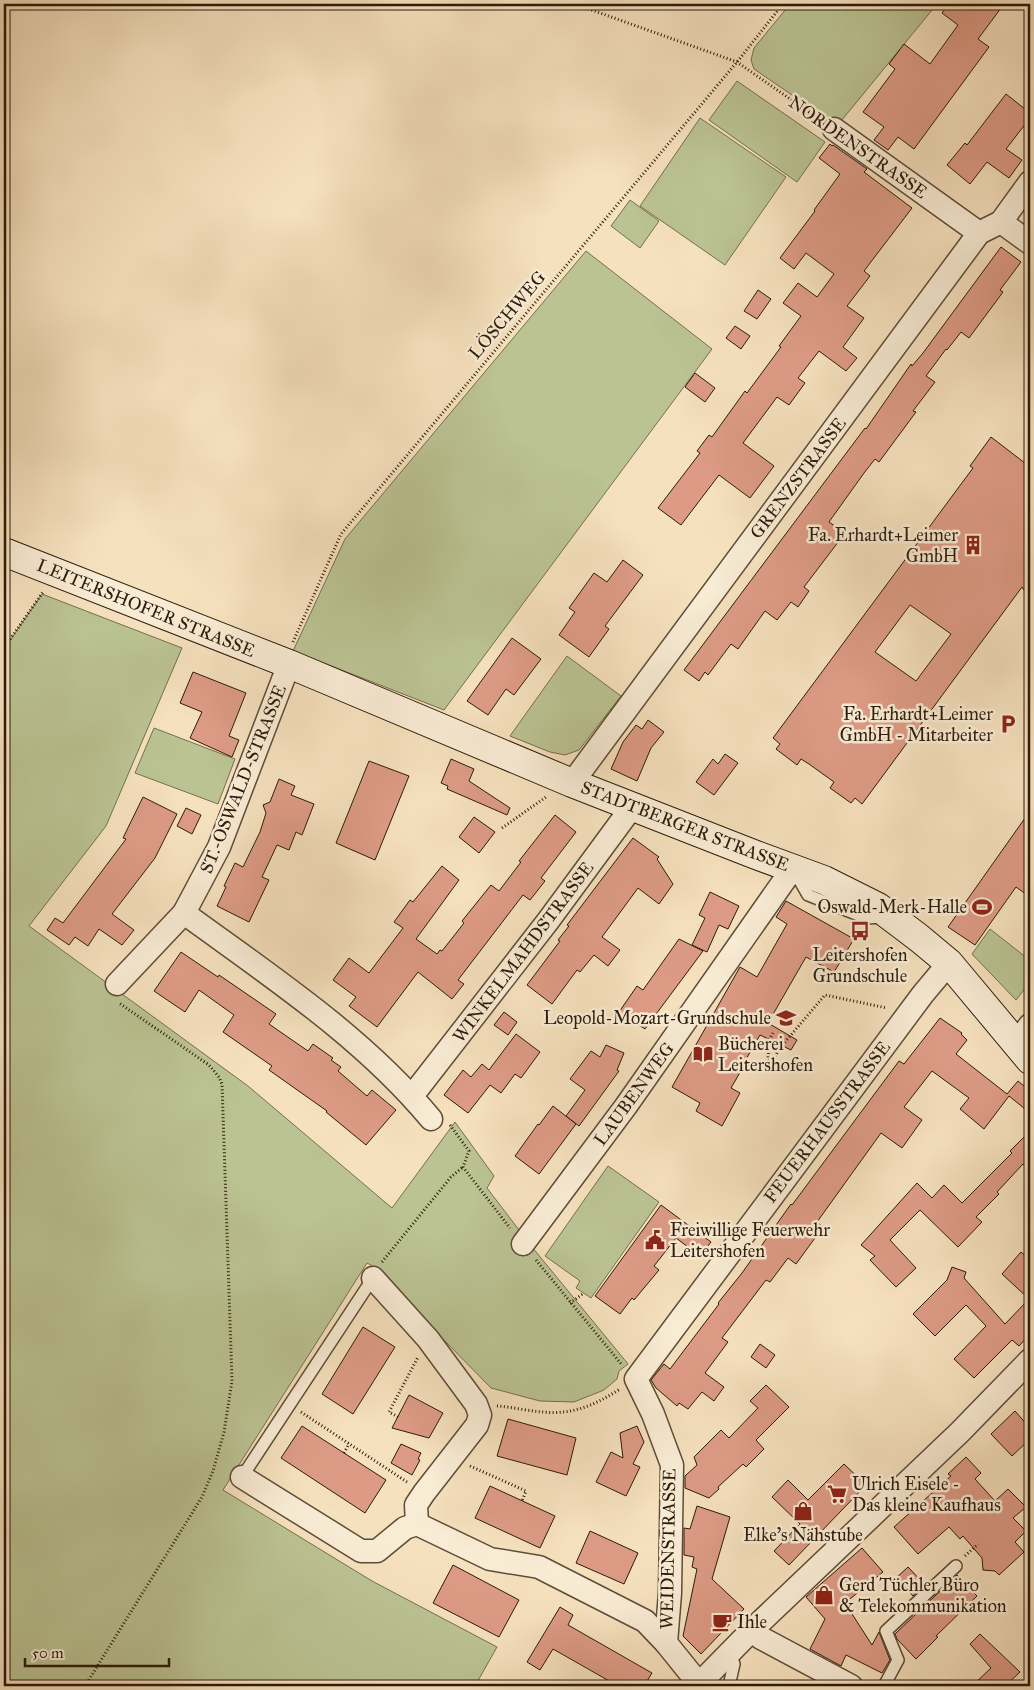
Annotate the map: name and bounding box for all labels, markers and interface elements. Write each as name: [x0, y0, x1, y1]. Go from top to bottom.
street label: NORDENSTRASSE: [784, 91, 932, 203]
street label: LÖSCHWEG: [463, 266, 550, 364]
street label: GRENZSTRASSE: [745, 413, 851, 543]
place label: Fa. Erhardt+Leimer GmbH: [808, 524, 958, 567]
building icon: Fa. Erhardt+Leimer GmbH: [962, 534, 984, 556]
street label: LEITERSHOFER STRASSE: [34, 554, 258, 662]
street label: ST.-OSWALD-STRASSE: [195, 681, 291, 877]
place label: Fa. Erhardt+Leimer GmbH - Mitarbeiter: [840, 703, 993, 746]
parking icon: Fa. Erhardt+Leimer GmbH - Mitarbeiter: [997, 713, 1019, 735]
street label: STADTBERGER STRASSE: [578, 776, 792, 876]
street label: WINKELMAHDSTRASSE: [448, 857, 598, 1047]
place label: Oswald-Merk-Halle: [818, 896, 967, 918]
sports icon: Oswald-Merk-Halle: [971, 896, 993, 918]
bus stop icon: Leitershofen Grundschule: [849, 920, 871, 942]
place label: Leitershofen Grundschule: [812, 944, 908, 987]
place label: Leopold-Mozart-Grundschule: [543, 1007, 771, 1029]
school or university icon: Leopold-Mozart-Grundschule: [775, 1007, 797, 1029]
place label: Bücherei Leitershofen: [718, 1033, 813, 1076]
street label: FEUERHAUSSTRASSE: [759, 1037, 895, 1207]
street label: LAUBENWEG: [589, 1038, 679, 1150]
library icon: Bücherei Leitershofen: [692, 1043, 714, 1065]
place label: Freiwillige Feuerwehr Leitershofen: [670, 1219, 830, 1262]
public building icon: Freiwillige Feuerwehr Leitershofen: [644, 1229, 666, 1251]
street label: WEIDENSTRASSE: [656, 1468, 680, 1630]
place label: Ulrich Eisele - Das kleine Kaufhaus: [852, 1473, 1001, 1516]
supermarket icon: Ulrich Eisele - Das kleine Kaufhaus: [826, 1483, 848, 1505]
shop icon: Elke's Nähstube: [792, 1500, 814, 1522]
place label: Elke's Nähstube: [743, 1524, 863, 1546]
place label: Gerd Tüchler Büro & Telekommunikation: [839, 1574, 1007, 1617]
shop icon: Gerd Tüchler Büro & Telekommunikation: [813, 1584, 835, 1606]
cafe icon: Ihle: [711, 1611, 733, 1633]
place label: Ihle: [737, 1611, 767, 1633]
scale bar: [25, 1635, 169, 1667]
text: 50 m: [32, 1644, 64, 1662]

